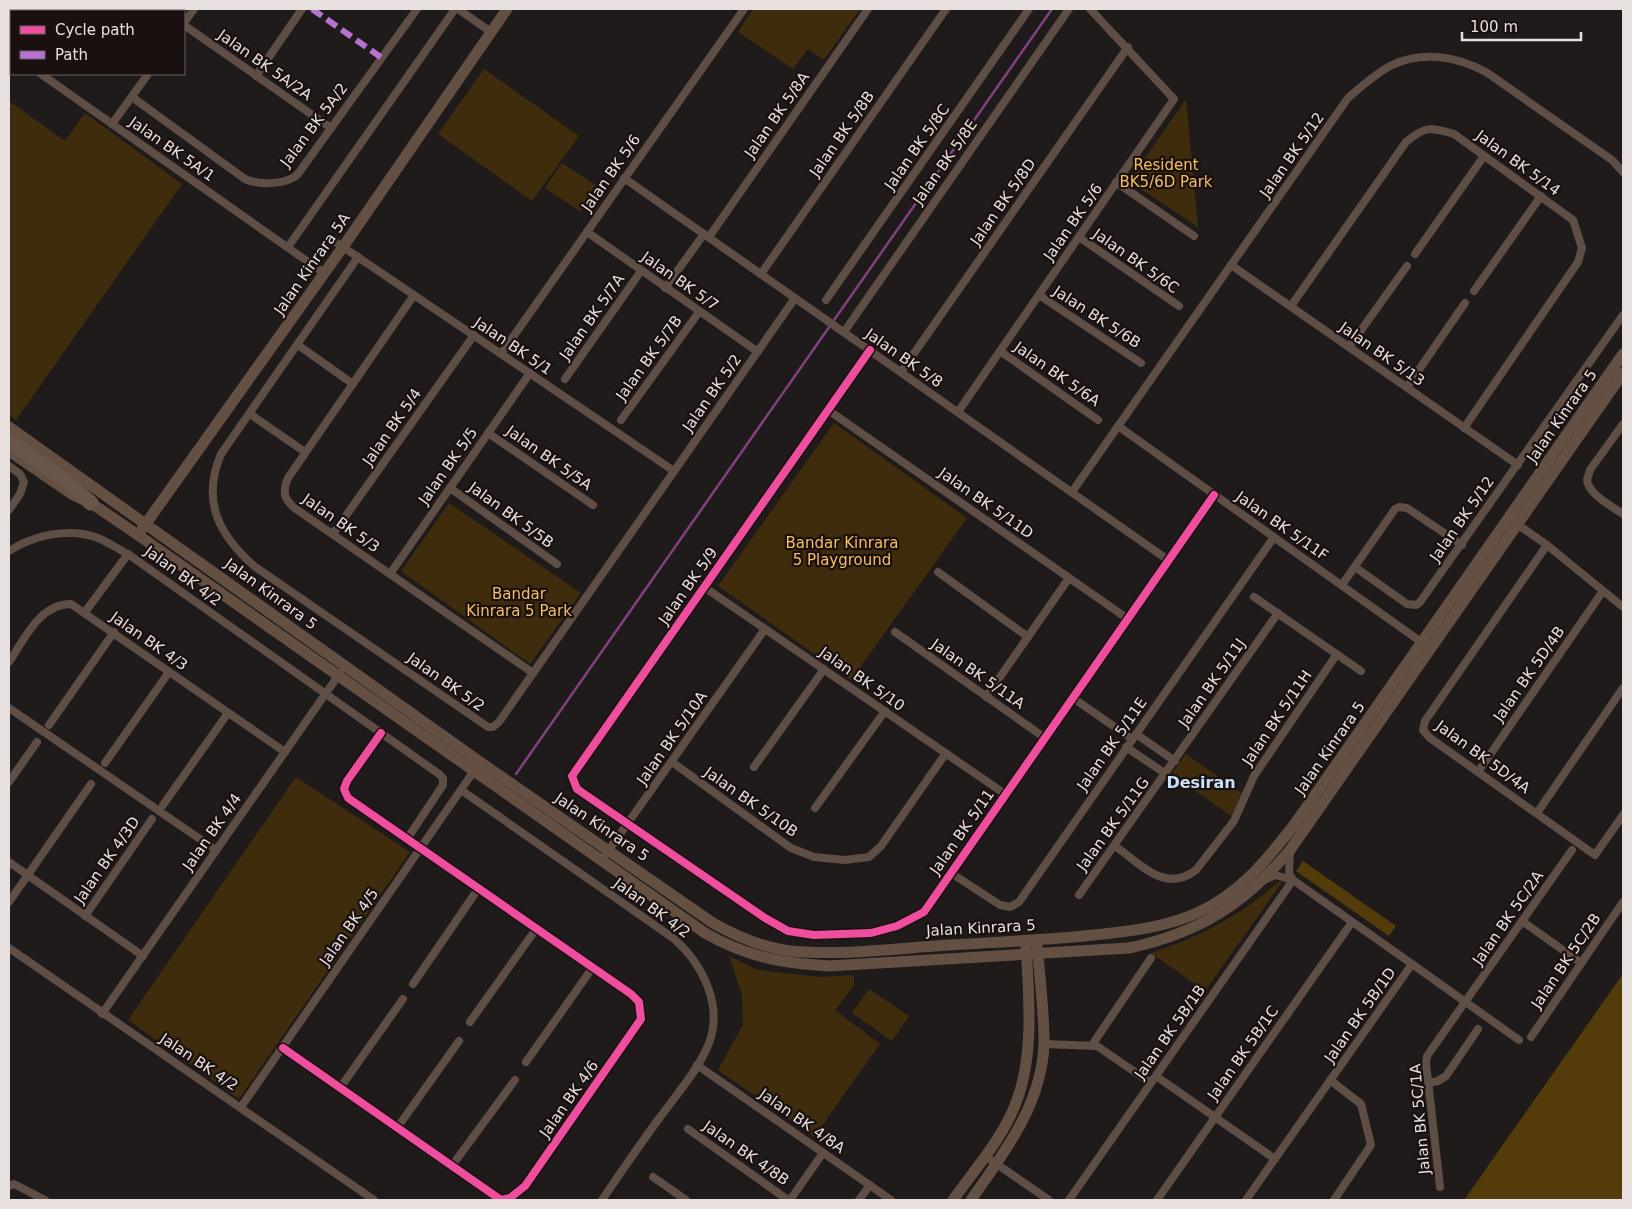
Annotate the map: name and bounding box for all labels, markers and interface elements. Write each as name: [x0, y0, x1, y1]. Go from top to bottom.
legend: [10, 10, 185, 75]
scale bar: [1462, 10, 1581, 42]
text: 100 m: [1470, 18, 1518, 36]
text: Cycle path: [55, 21, 135, 39]
street label: Jalan BK 5A/2A: [214, 25, 316, 105]
text: Path: [55, 46, 88, 64]
street label: Jalan BK 5/8A: [740, 68, 814, 162]
street label: Jalan BK 5A/2: [276, 79, 351, 171]
street label: Jalan BK 5/8B: [805, 88, 878, 181]
street label: Jalan BK 5/8C: [880, 101, 953, 194]
street label: Jalan BK 5/12: [1255, 109, 1328, 202]
street label: Jalan BK 5A/1: [125, 112, 218, 185]
street label: Jalan BK 5/8E: [908, 116, 981, 209]
street label: Jalan BK 5/14: [1472, 126, 1564, 200]
street label: Jalan BK 5/6: [577, 131, 644, 216]
street label: Jalan BK 5/8D: [966, 155, 1040, 250]
park label: Resident BK5/6D Park: [1119, 156, 1213, 191]
street label: Jalan BK 5/6: [1039, 180, 1106, 265]
street label: Jalan Kinrara 5A: [270, 209, 354, 319]
street label: Jalan BK 5/6C: [1089, 224, 1182, 297]
street label: Jalan BK 5/7: [637, 247, 722, 314]
street label: Jalan BK 5/7A: [555, 270, 629, 364]
street label: Jalan BK 5/6B: [1049, 282, 1144, 352]
street label: Jalan BK 5/7B: [612, 312, 686, 405]
street label: Jalan BK 5/1: [470, 313, 555, 379]
street label: Jalan BK 5/13: [1335, 317, 1428, 390]
street label: Jalan BK 5/8: [861, 324, 946, 391]
street label: Jalan BK 5/6A: [1010, 337, 1104, 411]
street label: Jalan BK 5/2: [678, 351, 745, 436]
street label: Jalan Kinrara 5: [1523, 366, 1601, 467]
street label: Jalan BK 5/4: [358, 385, 425, 470]
street label: Jalan BK 5/5A: [502, 421, 596, 495]
street label: Jalan BK 5/5: [414, 424, 481, 509]
street label: Jalan BK 5/11D: [934, 463, 1037, 542]
street label: Jalan BK 5/12: [1425, 473, 1498, 566]
street label: Jalan BK 5/5B: [464, 478, 557, 552]
street label: Jalan BK 5/11F: [1232, 487, 1332, 564]
street label: Jalan BK 5/3: [298, 489, 383, 556]
park label: Bandar Kinrara 5 Playground: [786, 534, 898, 569]
street label: Jalan BK 4/2: [140, 542, 225, 610]
street label: Jalan BK 5/9: [654, 544, 721, 629]
street label: Jalan Kinrara 5: [220, 554, 321, 634]
park label: Bandar Kinrara 5 Park: [466, 585, 572, 620]
street label: Jalan BK 4/3: [106, 607, 191, 674]
street label: Jalan BK 5D/4B: [1489, 623, 1569, 726]
street label: Jalan BK 5/11A: [927, 634, 1029, 713]
street label: Jalan BK 5/11J: [1174, 635, 1249, 732]
street label: Jalan BK 5/10: [815, 642, 908, 715]
street label: Jalan BK 5/2: [403, 648, 488, 715]
street label: Jalan BK 5/11H: [1238, 667, 1316, 770]
street label: Jalan BK 5/10A: [632, 687, 711, 789]
street label: Jalan BK 5/11E: [1073, 694, 1151, 795]
street label: Jalan Kinrara 5: [1291, 698, 1369, 799]
street label: Jalan BK 5D/4A: [1432, 716, 1534, 798]
street label: Jalan BK 5/10B: [700, 762, 801, 841]
district label: Desiran: [1166, 773, 1236, 792]
street label: Jalan BK 5/11G: [1072, 774, 1153, 875]
street label: Jalan BK 5/11: [925, 786, 998, 879]
street label: Jalan Kinrara 5: [551, 788, 653, 865]
street label: Jalan BK 4/4: [178, 790, 245, 875]
street label: Jalan BK 4/3D: [70, 813, 144, 908]
street label: Jalan BK 5C/2A: [1468, 867, 1548, 969]
street label: Jalan BK 4/2: [609, 874, 694, 942]
street label: Jalan BK 4/5: [315, 885, 382, 970]
street label: Jalan BK 5C/2B: [1527, 910, 1605, 1013]
street label: Jalan Kinrara 5: [925, 916, 1036, 940]
street label: Jalan BK 5B/1D: [1320, 964, 1400, 1067]
street label: Jalan BK 5B/1B: [1130, 981, 1209, 1083]
street label: Jalan BK 5B/1C: [1203, 1002, 1282, 1104]
street label: Jalan BK 4/2: [156, 1029, 241, 1095]
street label: Jalan BK 4/6: [535, 1057, 602, 1142]
street label: Jalan BK 5C/1A: [1406, 1062, 1434, 1176]
street label: Jalan BK 4/8A: [755, 1084, 849, 1158]
street label: Jalan BK 4/8B: [699, 1116, 792, 1189]

